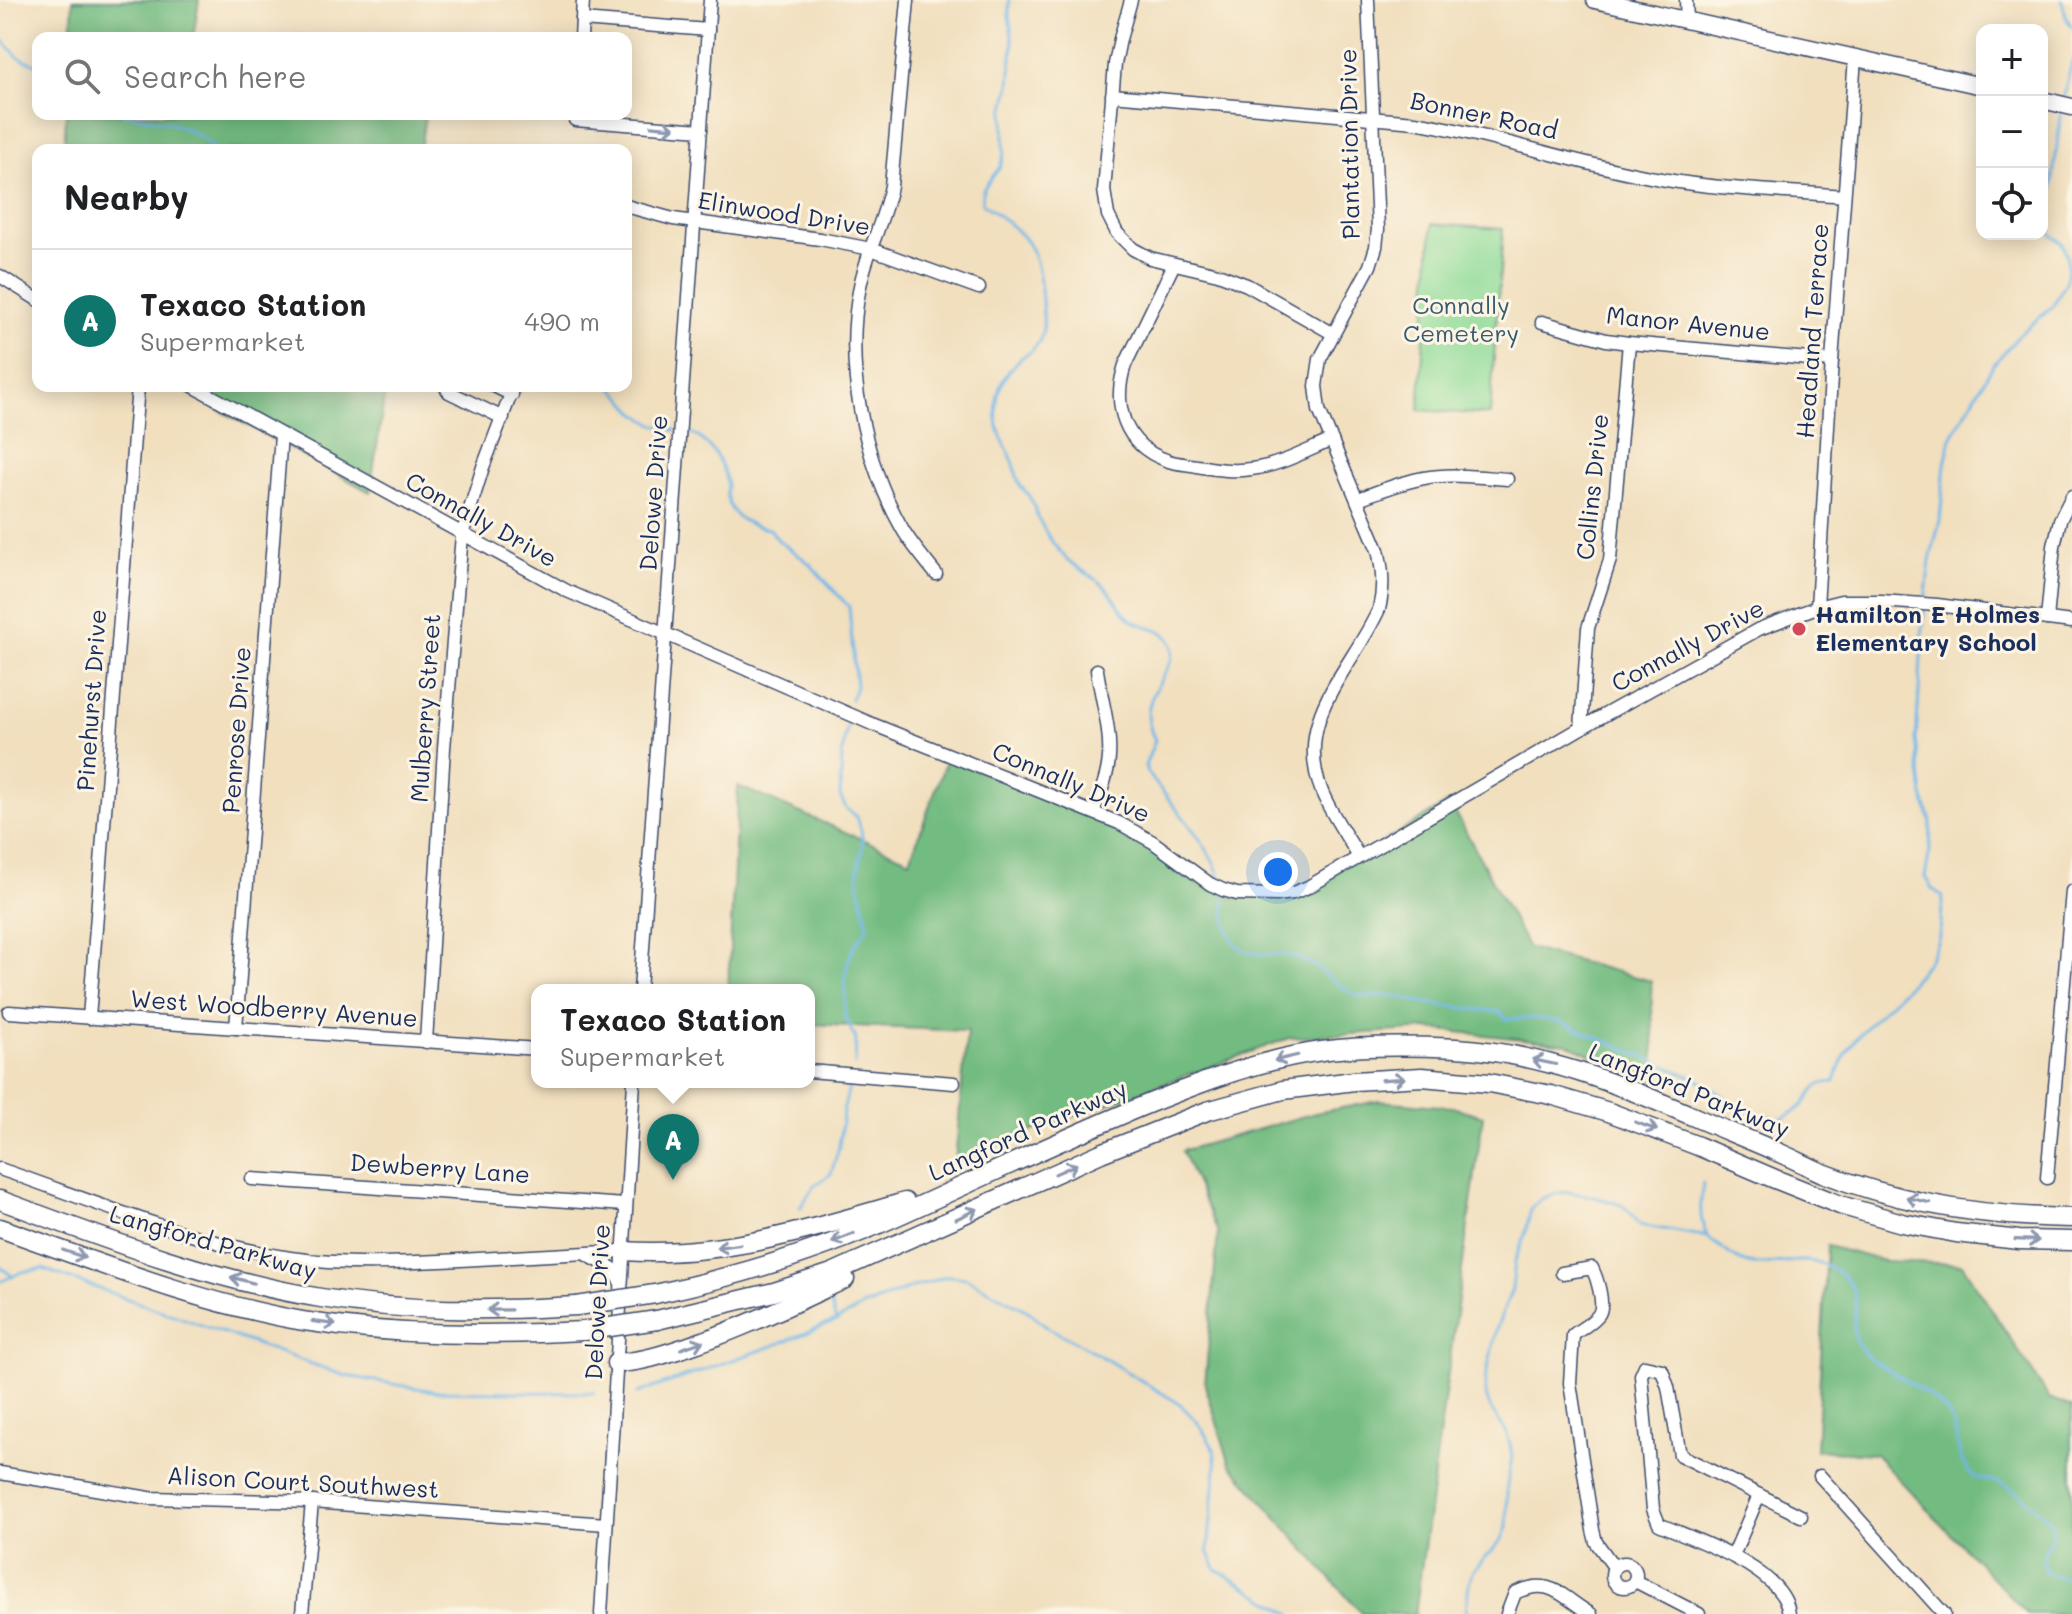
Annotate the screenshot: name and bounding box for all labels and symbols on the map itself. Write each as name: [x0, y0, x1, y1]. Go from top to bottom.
street label: Plantation Drive: [1331, 48, 1366, 240]
street label: Bonner Road: [1408, 84, 1561, 145]
one-way arrow: [649, 120, 676, 135]
street label: Elinwood Drive: [696, 184, 873, 241]
street label: Headland Terrace: [1789, 222, 1834, 439]
park label: Connally Cemetery: [1403, 289, 1519, 348]
street label: Manor Avenue: [1605, 299, 1772, 347]
street label: Collins Drive: [1568, 412, 1615, 561]
street label: Delowe Drive: [632, 414, 673, 572]
street label: Connally Drive: [400, 464, 563, 573]
street label: Connally Drive: [1606, 591, 1769, 698]
place label: Hamilton E Holmes Elementary School: [1815, 598, 2040, 657]
street label: Pinehurst Drive: [69, 608, 112, 792]
street label: Mulberry Street: [402, 612, 447, 803]
marker: Hamilton E Holmes Elementary School: [1790, 620, 1808, 638]
street label: Penrose Drive: [214, 646, 257, 814]
street label: Connally Drive: [988, 734, 1155, 829]
your location: [1258, 852, 1298, 892]
street label: West Woodberry Avenue: [129, 982, 419, 1033]
street label: Langford Parkway: [1585, 1035, 1794, 1144]
one-way arrow: [1274, 1052, 1299, 1067]
one-way arrow: [1532, 1054, 1557, 1069]
one-way arrow: [1379, 1071, 1406, 1086]
street label: Langford Parkway: [923, 1072, 1131, 1187]
pin: A: [647, 1114, 699, 1180]
one-way arrow: [1633, 1120, 1658, 1134]
street label: Dewberry Lane: [349, 1146, 531, 1189]
one-way arrow: [1053, 1160, 1078, 1175]
one-way arrow: [1906, 1192, 1932, 1207]
street label: Langford Parkway: [106, 1197, 320, 1286]
one-way arrow: [955, 1205, 979, 1220]
street label: Delowe Drive: [577, 1223, 616, 1381]
one-way arrow: [831, 1232, 856, 1246]
one-way arrow: [2013, 1232, 2040, 1247]
one-way arrow: [716, 1239, 741, 1254]
one-way arrow: [61, 1248, 85, 1262]
one-way arrow: [229, 1272, 255, 1287]
one-way arrow: [486, 1302, 513, 1318]
one-way arrow: [310, 1316, 337, 1331]
one-way arrow: [679, 1337, 704, 1352]
street label: Alison Court Southwest: [166, 1459, 440, 1504]

